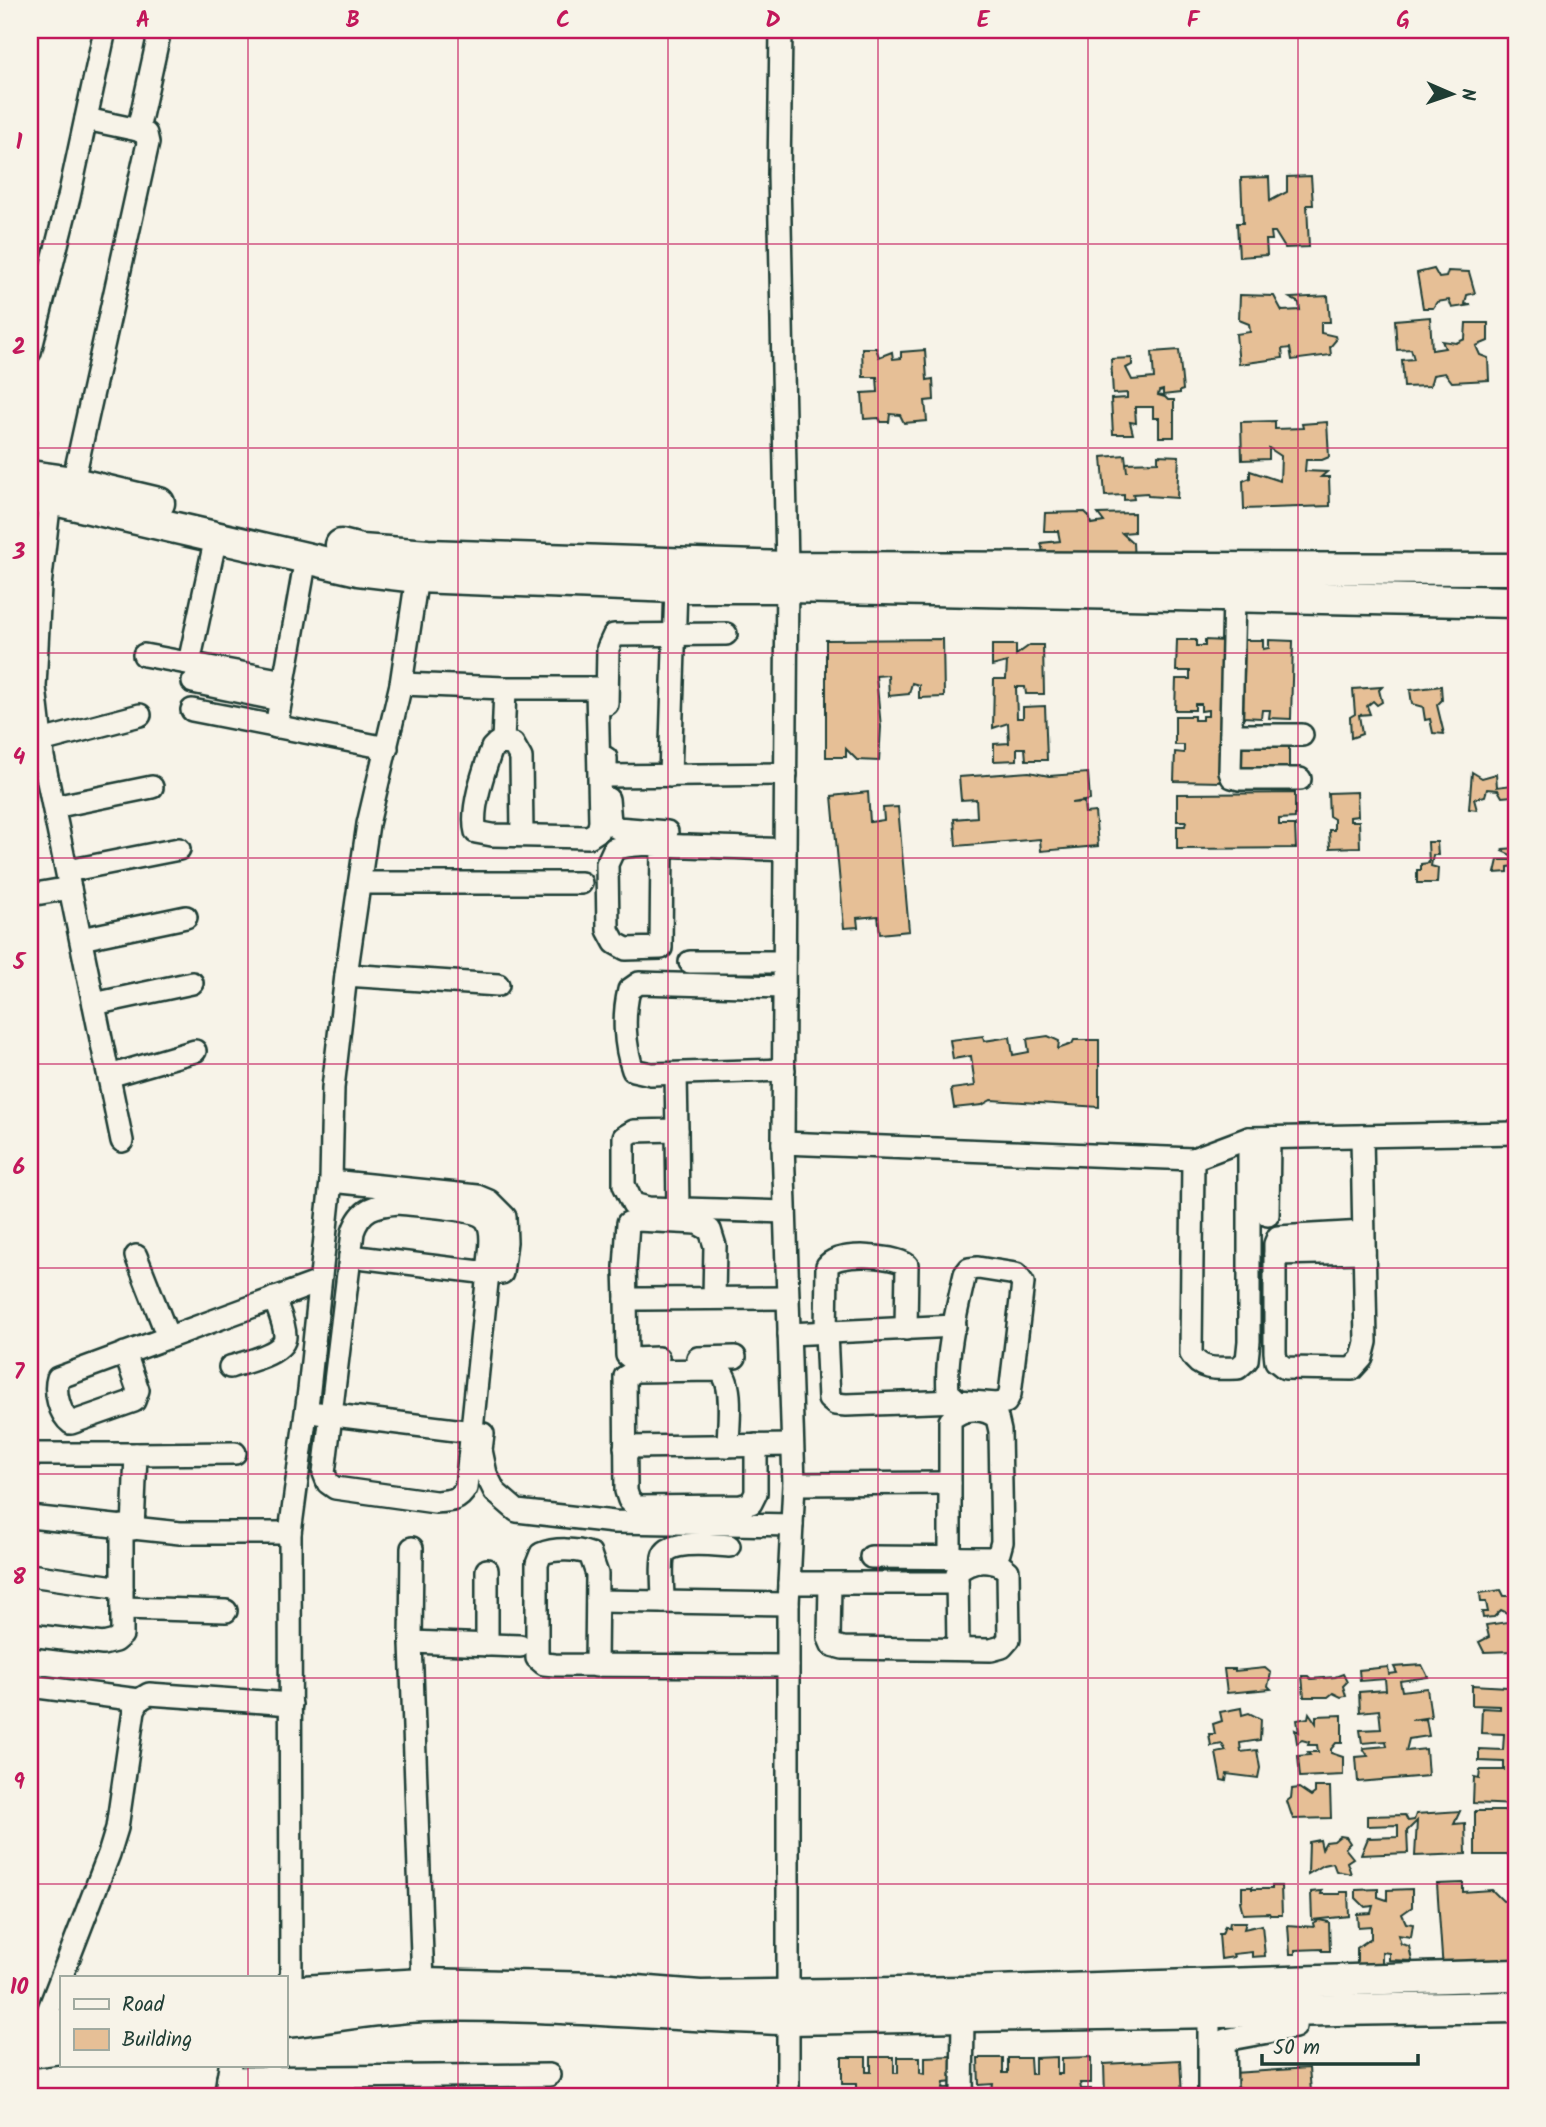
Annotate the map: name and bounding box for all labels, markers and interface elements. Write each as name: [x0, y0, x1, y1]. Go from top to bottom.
text: A: [136, 3, 150, 39]
text: B: [346, 3, 360, 39]
text: C: [556, 3, 570, 39]
text: D: [765, 3, 781, 39]
text: E: [977, 3, 991, 39]
text: F: [1187, 3, 1201, 39]
text: G: [1396, 3, 1410, 39]
north arrow: [1416, 60, 1486, 130]
text: N: [1452, 88, 1482, 101]
text: 1: [16, 125, 23, 161]
text: 2: [12, 330, 26, 366]
text: 3: [12, 535, 26, 571]
text: 4: [13, 740, 26, 776]
text: 5: [12, 945, 27, 981]
text: 6: [13, 1150, 25, 1186]
text: 7: [14, 1355, 26, 1391]
text: 8: [12, 1560, 26, 1596]
text: 9: [13, 1765, 25, 1801]
text: 10: [10, 1970, 29, 2006]
legend: [60, 1976, 287, 2068]
text: Road: [122, 1989, 165, 2022]
scale bar: [1262, 2022, 1418, 2066]
text: Building: [122, 2024, 192, 2057]
text: 50 m: [1273, 2032, 1320, 2065]

